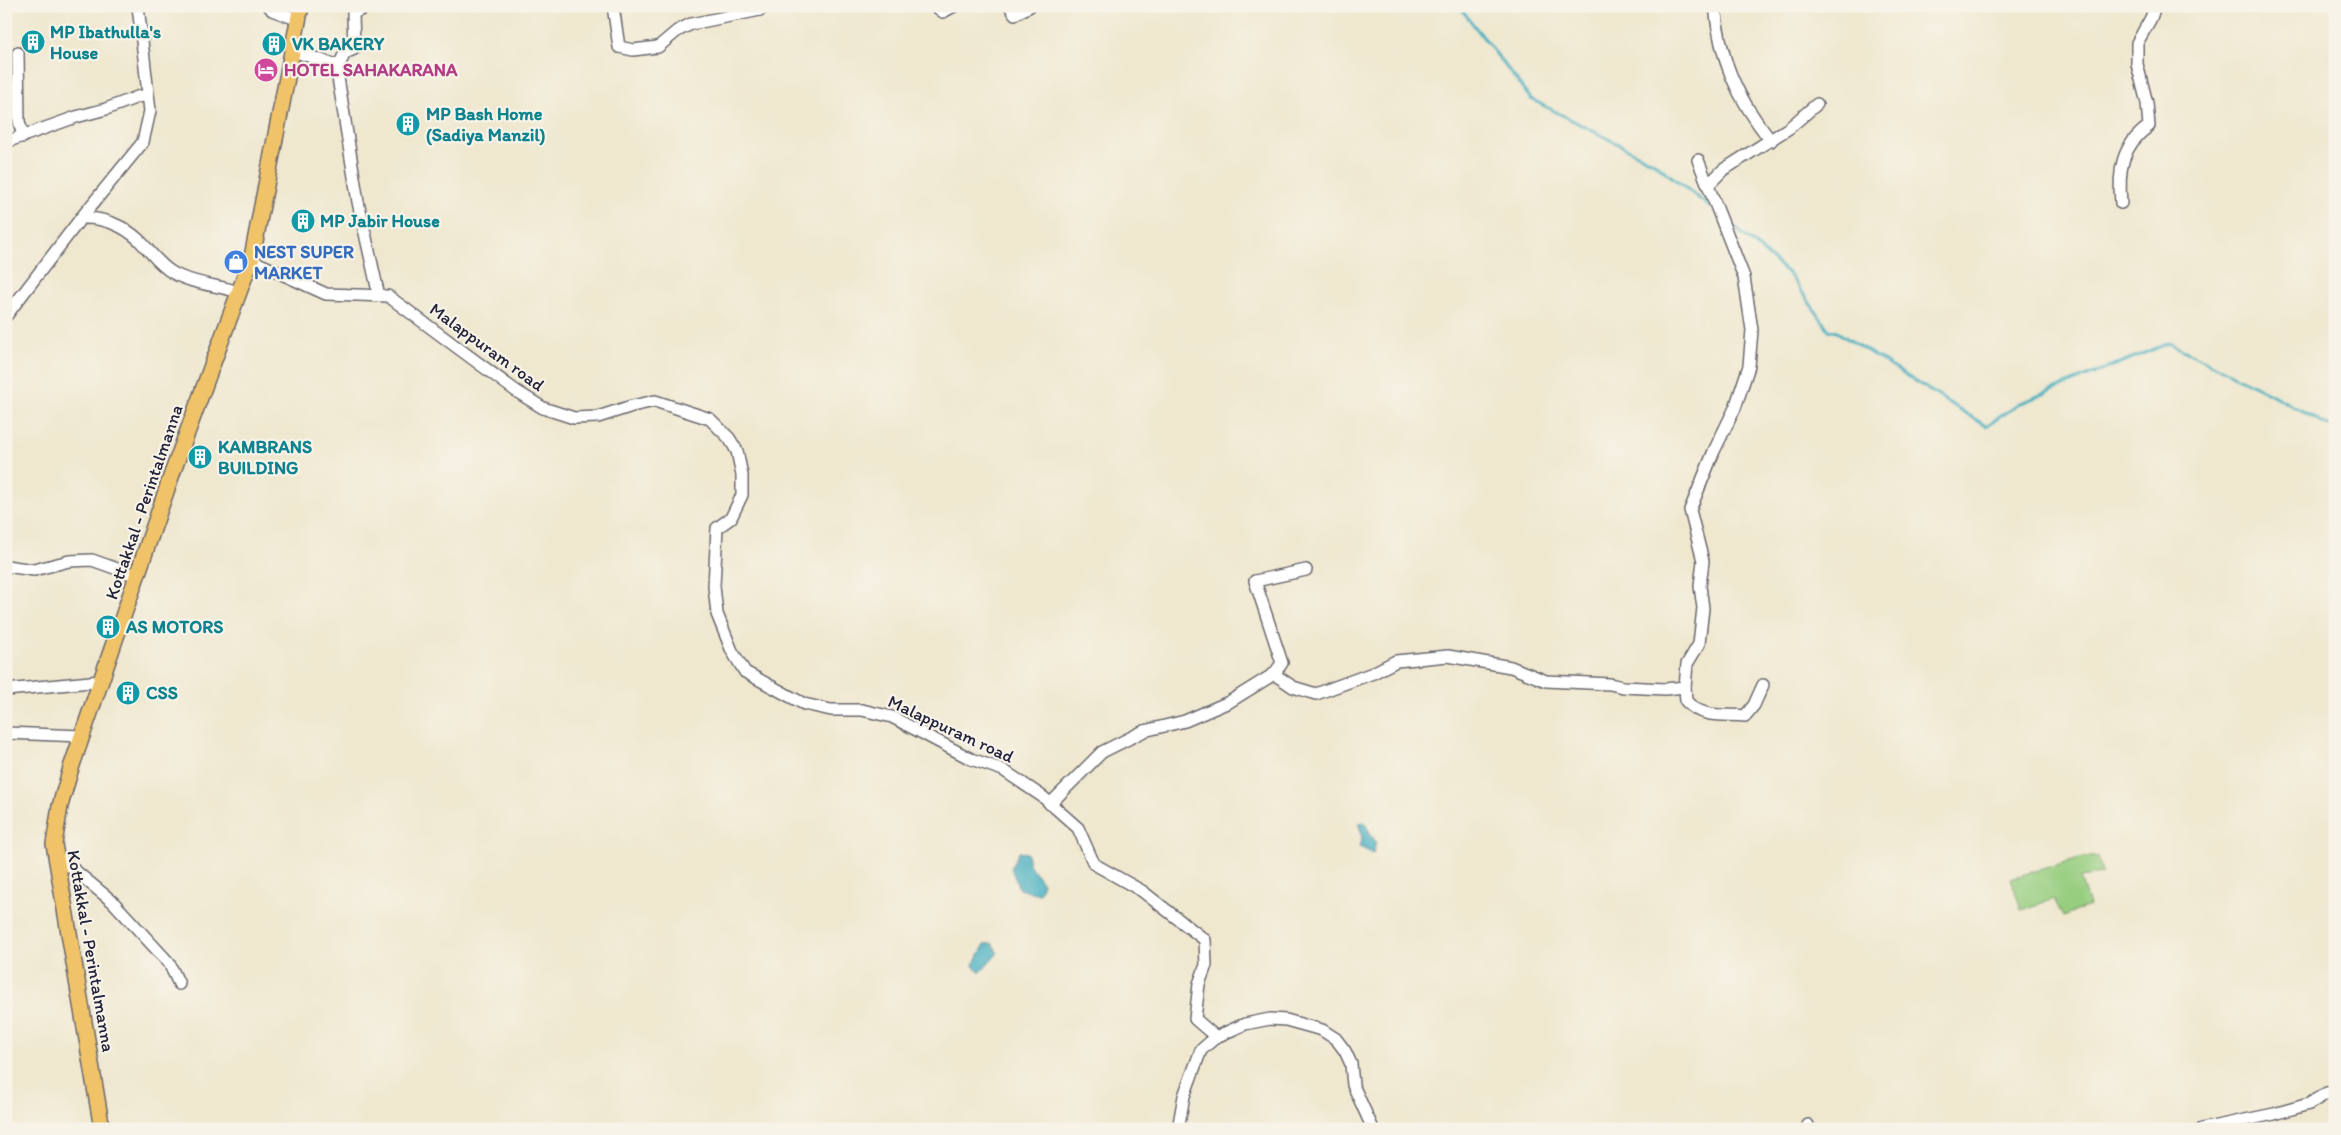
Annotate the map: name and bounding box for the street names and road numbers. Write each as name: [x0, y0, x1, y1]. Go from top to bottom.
street label: Malappuram road: [425, 298, 549, 396]
street label: Kottakkal - Perintalmanna: [100, 402, 188, 602]
street label: Malappuram road: [884, 690, 1018, 768]
street label: Kottakkal - Perintalmanna: [62, 848, 120, 1054]

